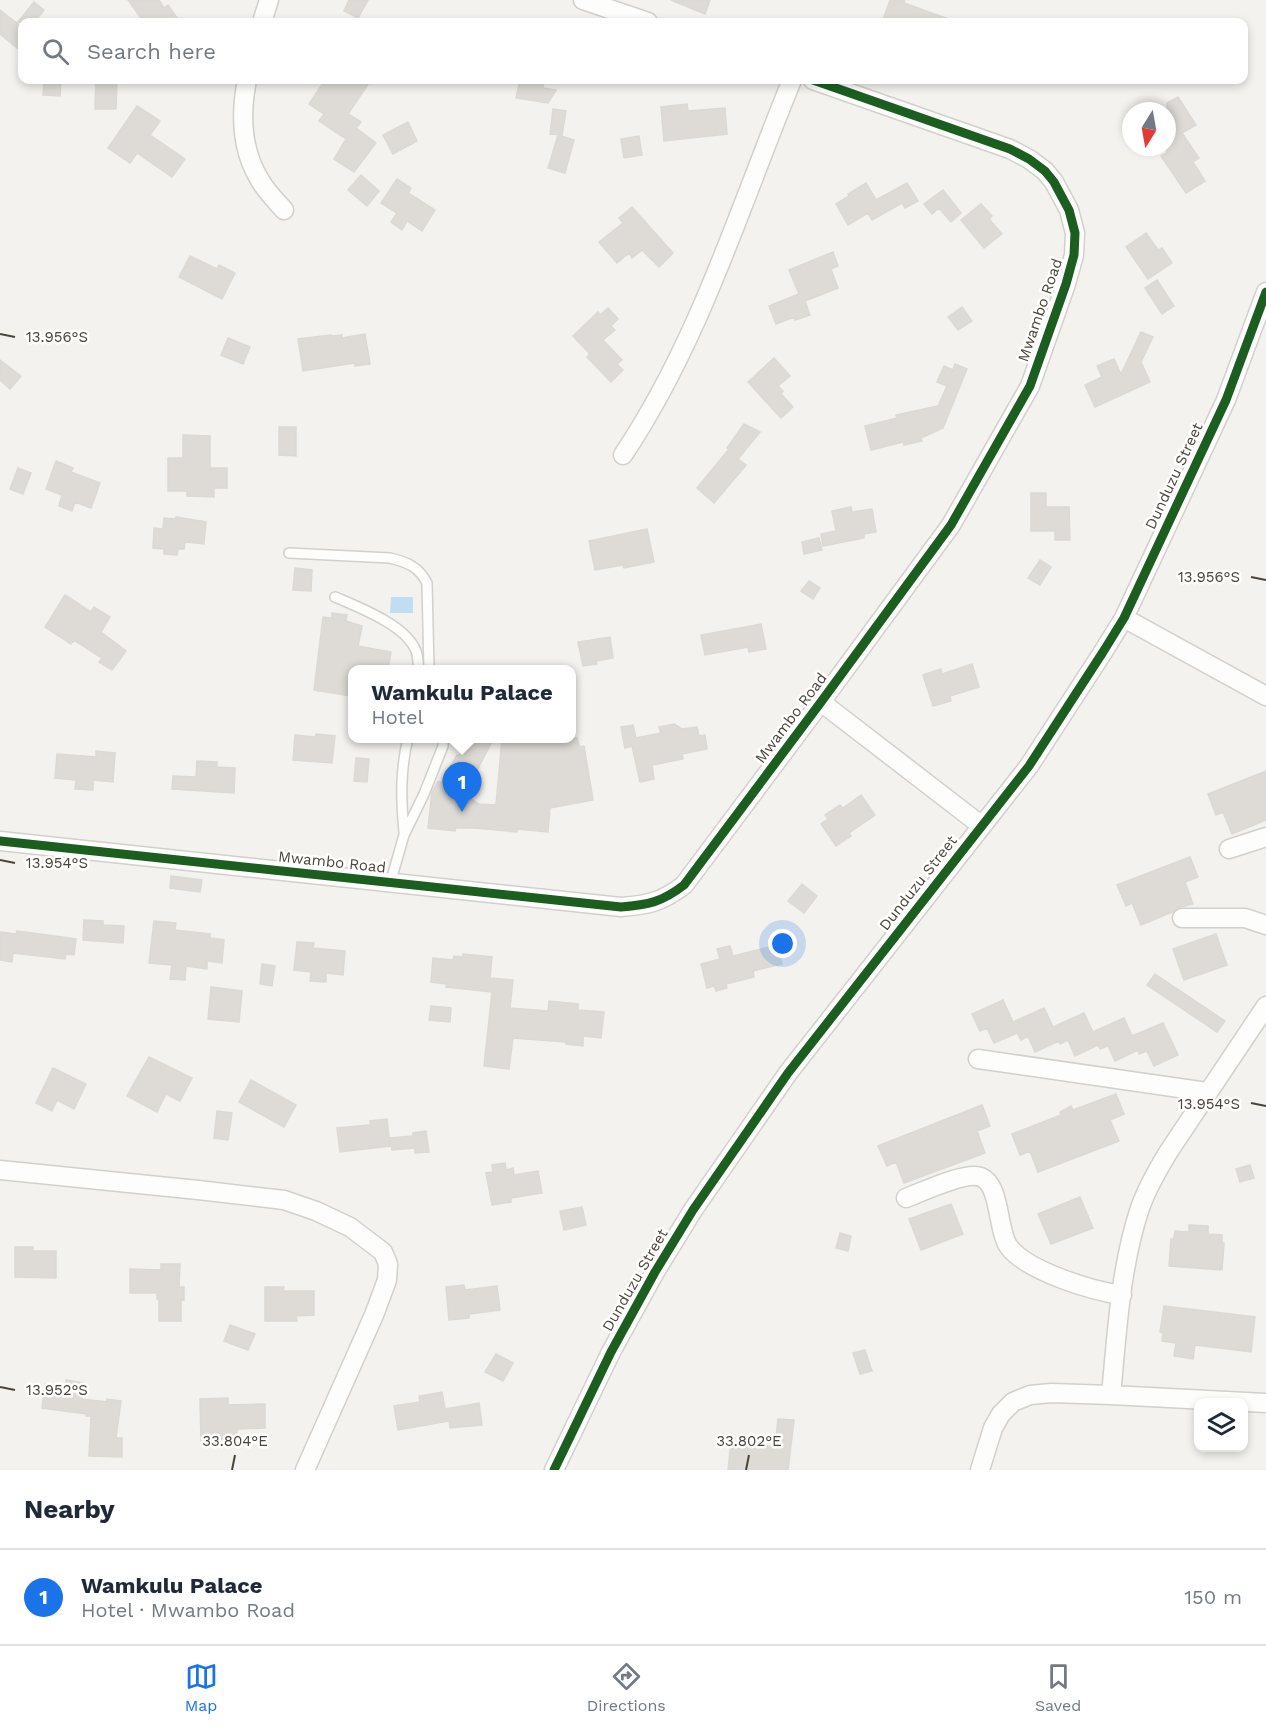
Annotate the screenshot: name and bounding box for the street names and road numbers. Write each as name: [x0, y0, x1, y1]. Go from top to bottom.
street label: Mwambo Road: [1014, 256, 1066, 364]
street label: Dunduzu Street: [1141, 419, 1207, 532]
street label: Mwambo Road: [751, 669, 831, 767]
street label: Dunduzu Street: [875, 831, 961, 934]
street label: Mwambo Road: [277, 847, 387, 877]
street label: Dunduzu Street: [598, 1225, 672, 1335]

